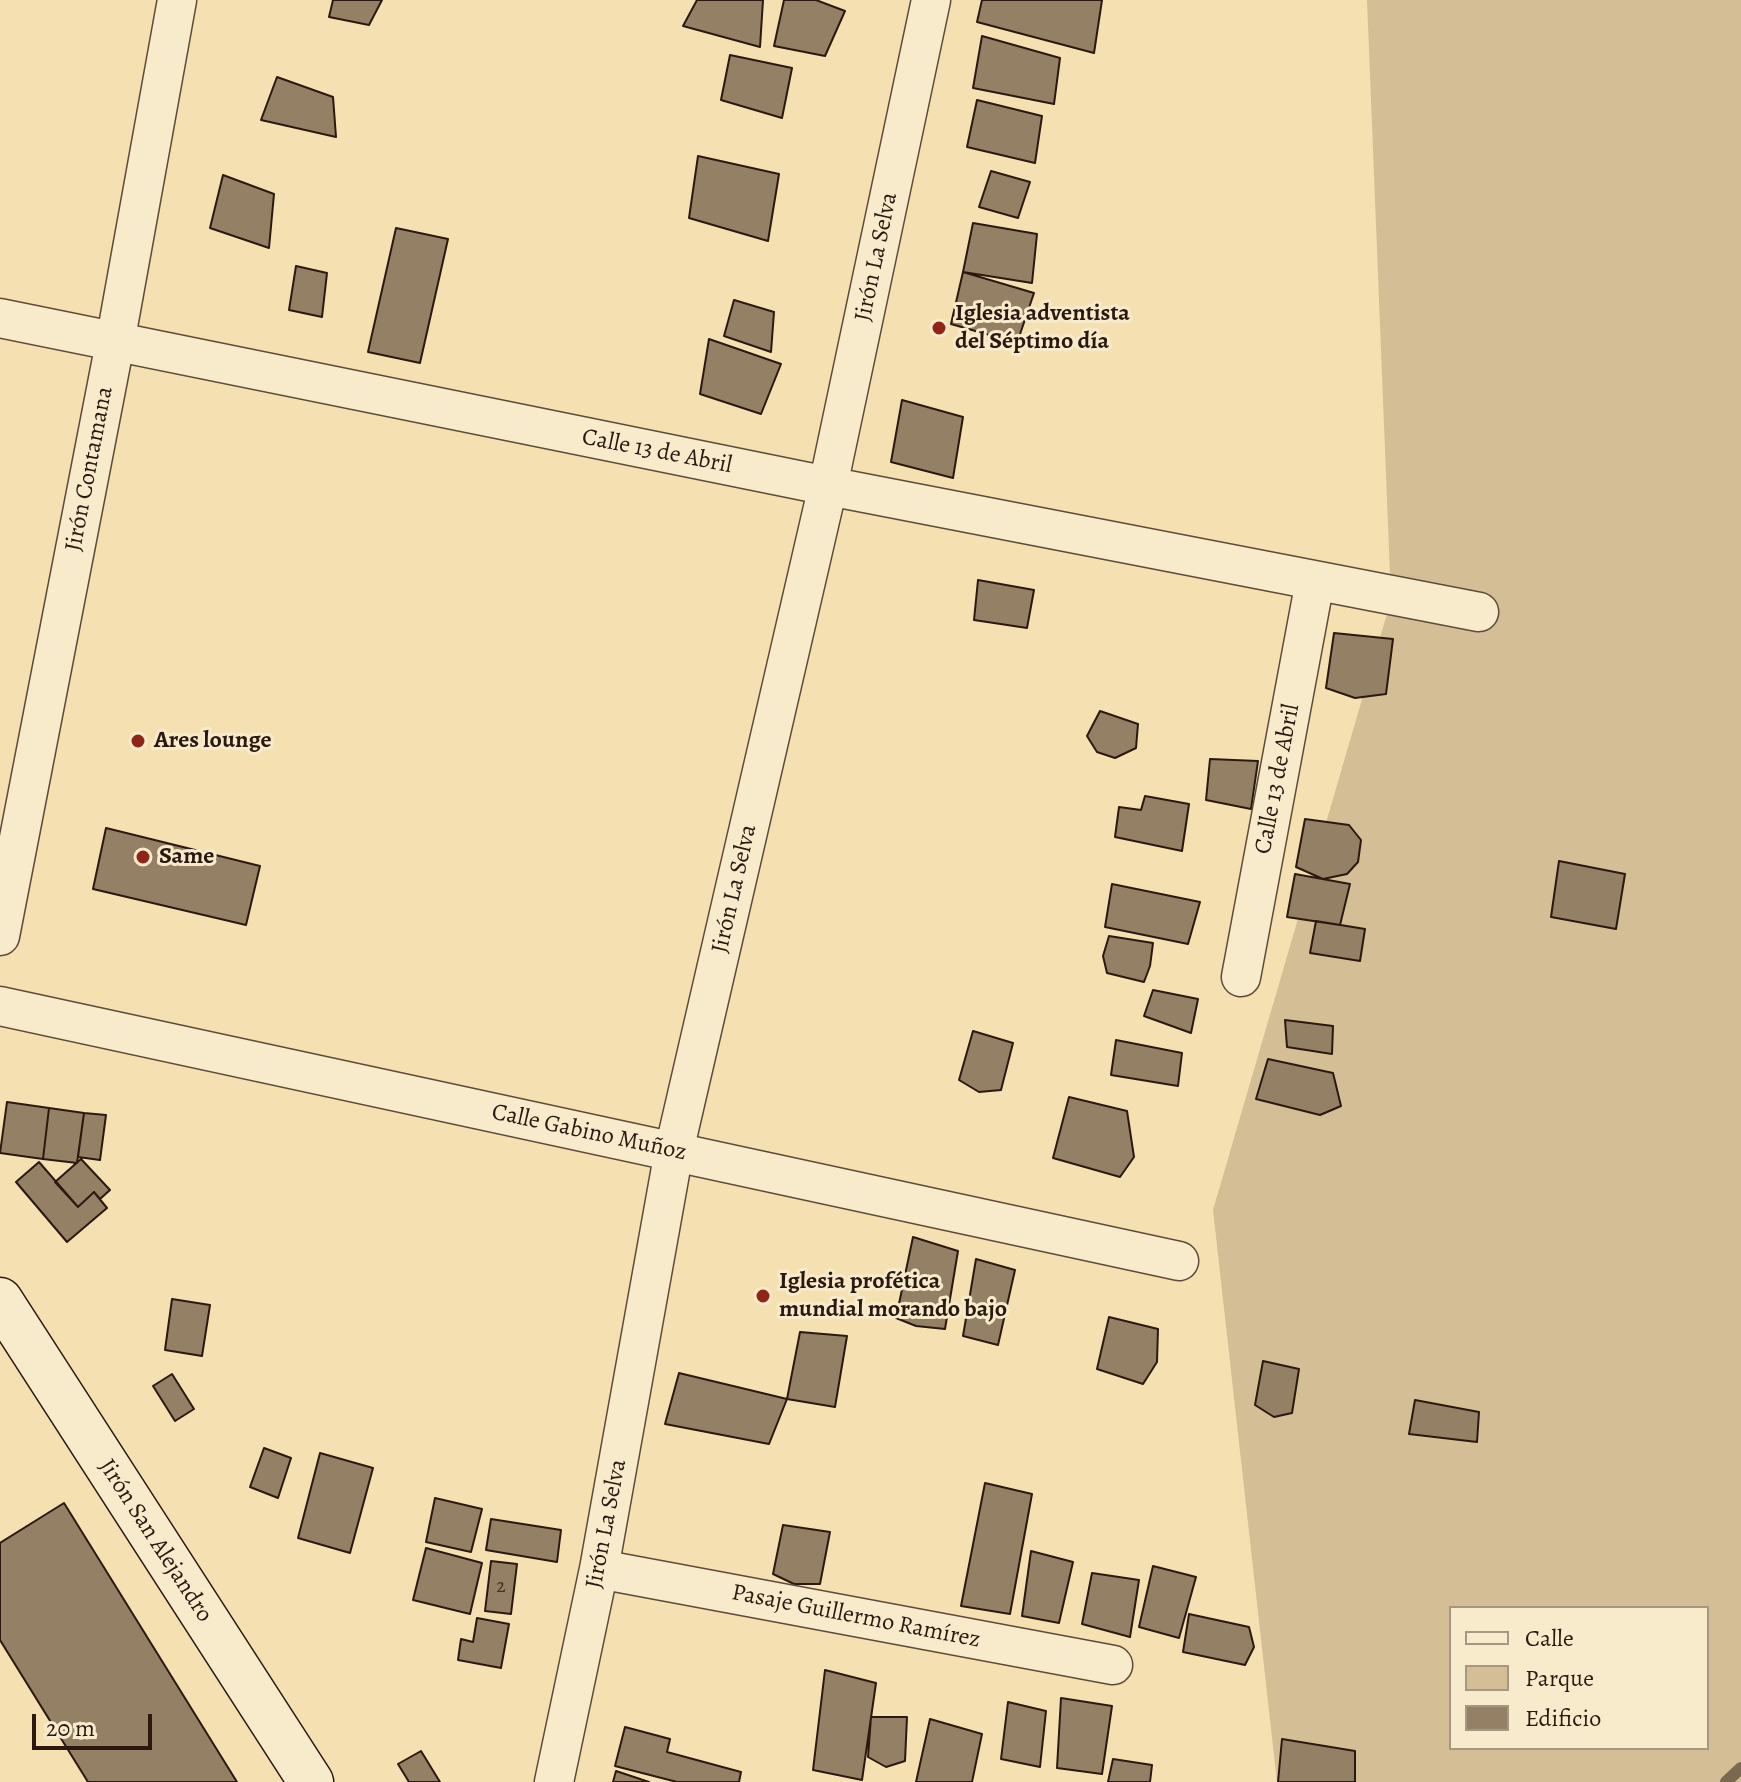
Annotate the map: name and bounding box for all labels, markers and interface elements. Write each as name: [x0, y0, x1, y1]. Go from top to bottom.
street label: Jirón La Selva: [849, 190, 905, 324]
place label: Iglesia adventista del Séptimo día: [955, 300, 1130, 356]
marker: Iglesia adventista del Séptimo día: [930, 319, 948, 337]
street label: Jirón Contamana: [60, 384, 120, 554]
street label: Calle 13 de Abril: [579, 423, 735, 481]
street label: Calle 13 de Abril: [1249, 701, 1307, 857]
place label: Ares lounge: [154, 727, 272, 755]
marker: Ares lounge: [129, 732, 147, 750]
street label: Jirón La Selva: [706, 822, 764, 956]
place label: Same: [159, 843, 214, 871]
marker: Same: [134, 848, 152, 866]
street label: Calle Gabino Muñoz: [489, 1098, 689, 1168]
place label: Iglesia profética mundial morando bajo: [779, 1268, 1007, 1324]
marker: Iglesia profética mundial morando bajo: [754, 1287, 772, 1305]
street label: Jirón San Alejandro: [92, 1454, 218, 1628]
street label: Jirón La Selva: [580, 1457, 634, 1591]
house number: 2: [496, 1575, 506, 1599]
street label: Pasaje Guillermo Ramírez: [729, 1579, 983, 1655]
legend: [1449, 1606, 1709, 1750]
text: Calle: [1525, 1622, 1574, 1654]
text: Parque: [1525, 1662, 1594, 1694]
scale bar: [36, 1698, 156, 1748]
text: Edificio: [1525, 1702, 1601, 1734]
text: 20 m: [46, 1712, 95, 1744]

